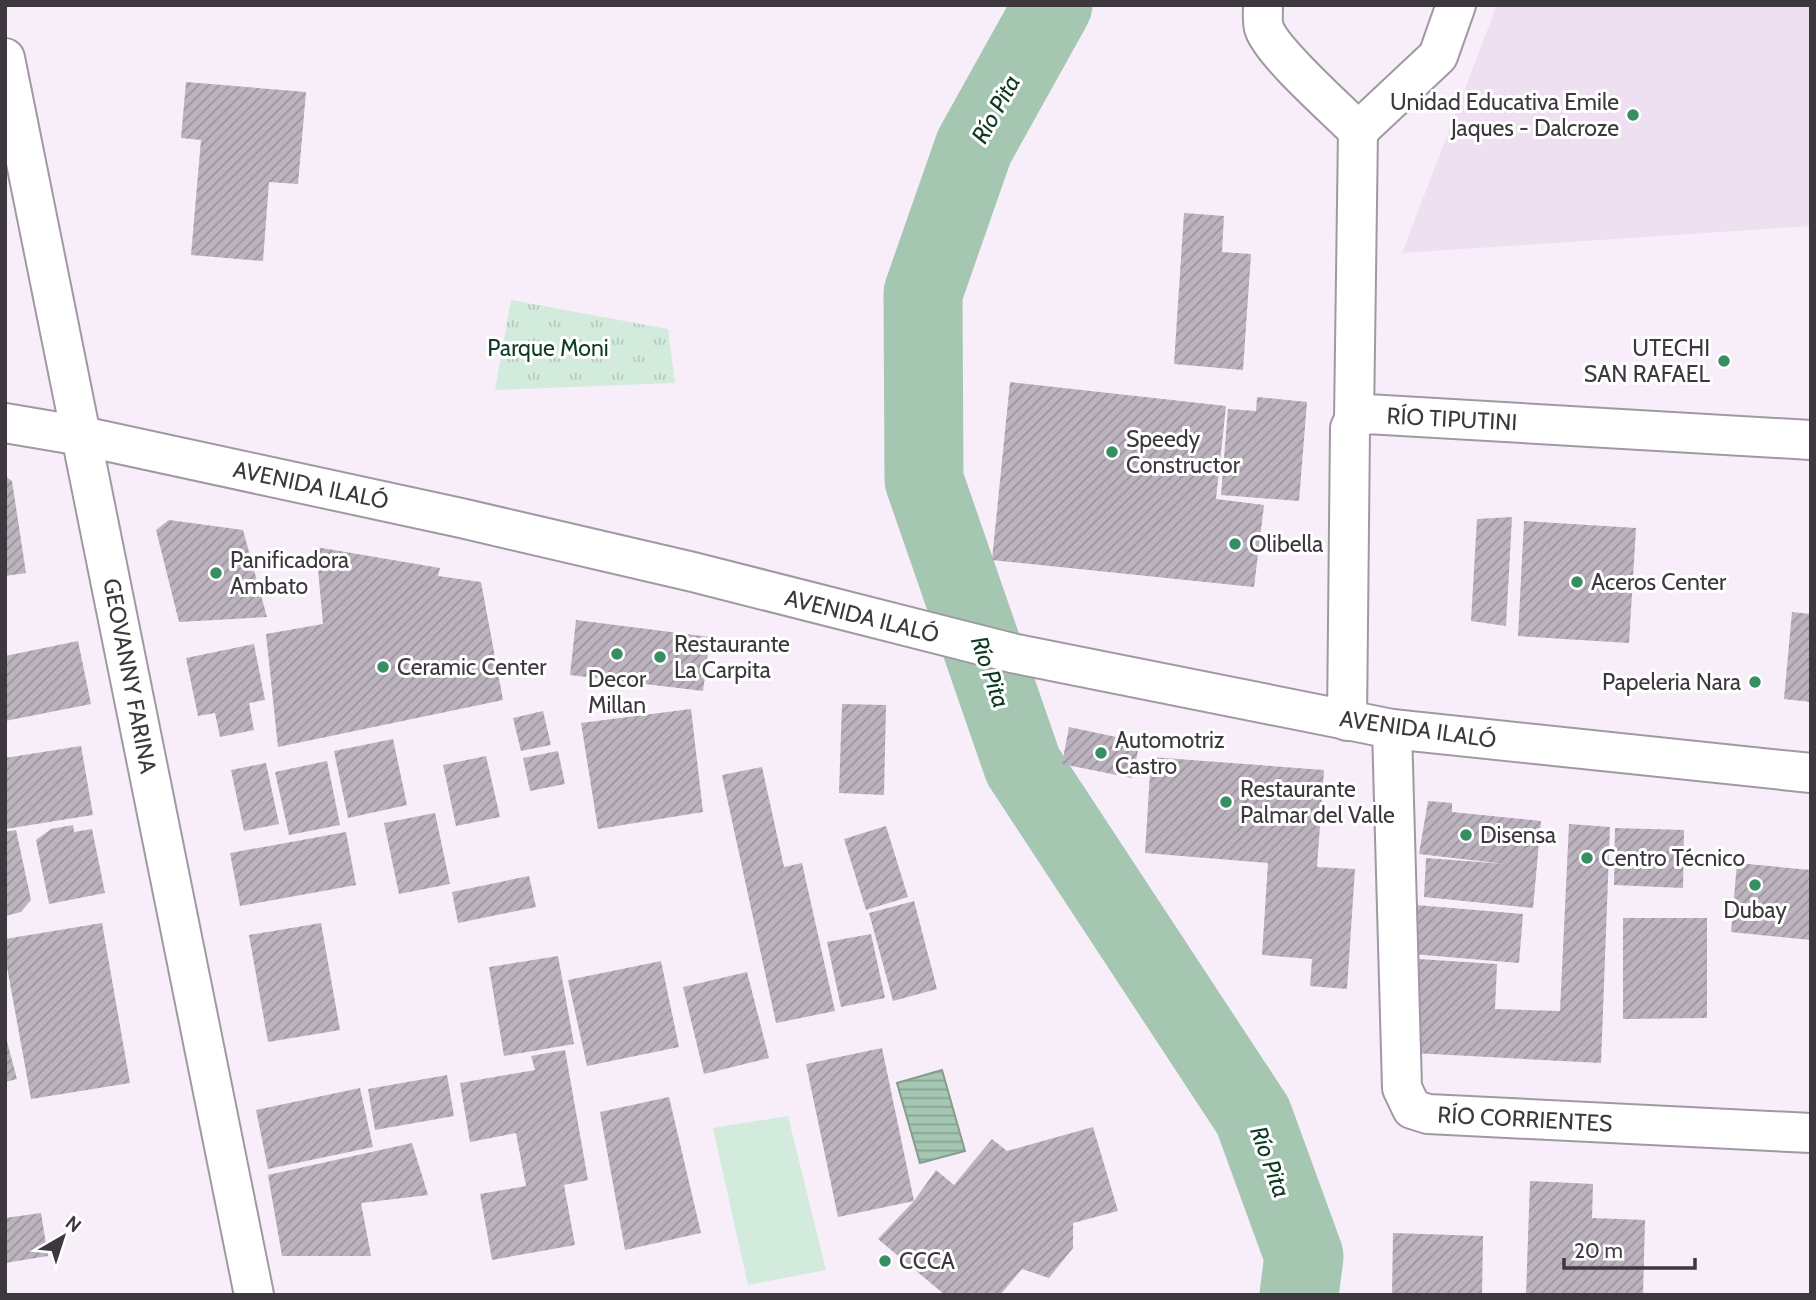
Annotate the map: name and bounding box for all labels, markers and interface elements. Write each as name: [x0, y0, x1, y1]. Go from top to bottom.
water label: Río Pita: [965, 69, 1026, 148]
place label: Unidad Educativa Emile Jaques - Dalcroze: [1390, 88, 1619, 142]
marker: Unidad Educativa Emile Jaques - Dalcroze: [1625, 107, 1641, 123]
park label: Parque Moni: [487, 334, 609, 362]
place label: UTECHI SAN RAFAEL: [1584, 334, 1710, 388]
marker: UTECHI SAN RAFAEL: [1716, 353, 1732, 369]
street label: RÍO TIPUTINI: [1386, 401, 1518, 436]
place label: Speedy Constructor: [1126, 425, 1241, 479]
marker: Speedy Constructor: [1104, 444, 1120, 460]
street label: AVENIDA ILALÓ: [231, 455, 391, 515]
place label: Olibella: [1249, 530, 1323, 558]
marker: Olibella: [1227, 536, 1243, 552]
place label: Panificadora Ambato: [230, 546, 349, 600]
marker: Panificadora Ambato: [208, 565, 224, 581]
place label: Aceros Center: [1591, 568, 1727, 596]
marker: Aceros Center: [1569, 574, 1585, 590]
street label: GEOVANNY FARINA: [97, 576, 163, 776]
street label: AVENIDA ILALÓ: [782, 583, 942, 649]
place label: Restaurante La Carpita: [674, 630, 790, 684]
water label: Río Pita: [965, 632, 1016, 711]
marker: Decor Millan: [609, 646, 625, 662]
marker: Restaurante La Carpita: [652, 649, 668, 665]
place label: Ceramic Center: [397, 653, 547, 681]
marker: Ceramic Center: [375, 659, 391, 675]
place label: Decor Millan: [588, 665, 647, 719]
place label: Papeleria Nara: [1602, 668, 1741, 696]
marker: Papeleria Nara: [1747, 674, 1763, 690]
street label: AVENIDA ILALÓ: [1338, 704, 1498, 754]
place label: Automotriz Castro: [1115, 726, 1225, 780]
marker: Automotriz Castro: [1093, 745, 1109, 761]
place label: Restaurante Palmar del Valle: [1240, 775, 1395, 829]
marker: Restaurante Palmar del Valle: [1218, 794, 1234, 810]
place label: Disensa: [1480, 821, 1556, 849]
marker: Disensa: [1458, 827, 1474, 843]
place label: Centro Técnico: [1601, 844, 1745, 872]
marker: Centro Técnico: [1579, 850, 1595, 866]
marker: Dubay: [1747, 877, 1763, 893]
place label: Dubay: [1723, 896, 1787, 924]
street label: RÍO CORRIENTES: [1437, 1099, 1613, 1138]
water label: Río Pita: [1244, 1122, 1297, 1202]
north arrow: [28, 1202, 98, 1272]
text: N: [61, 1211, 86, 1237]
scale bar: [1564, 1226, 1695, 1270]
text: 20 m: [1574, 1238, 1623, 1263]
place label: CCCA: [899, 1247, 955, 1275]
marker: CCCA: [877, 1253, 893, 1269]

